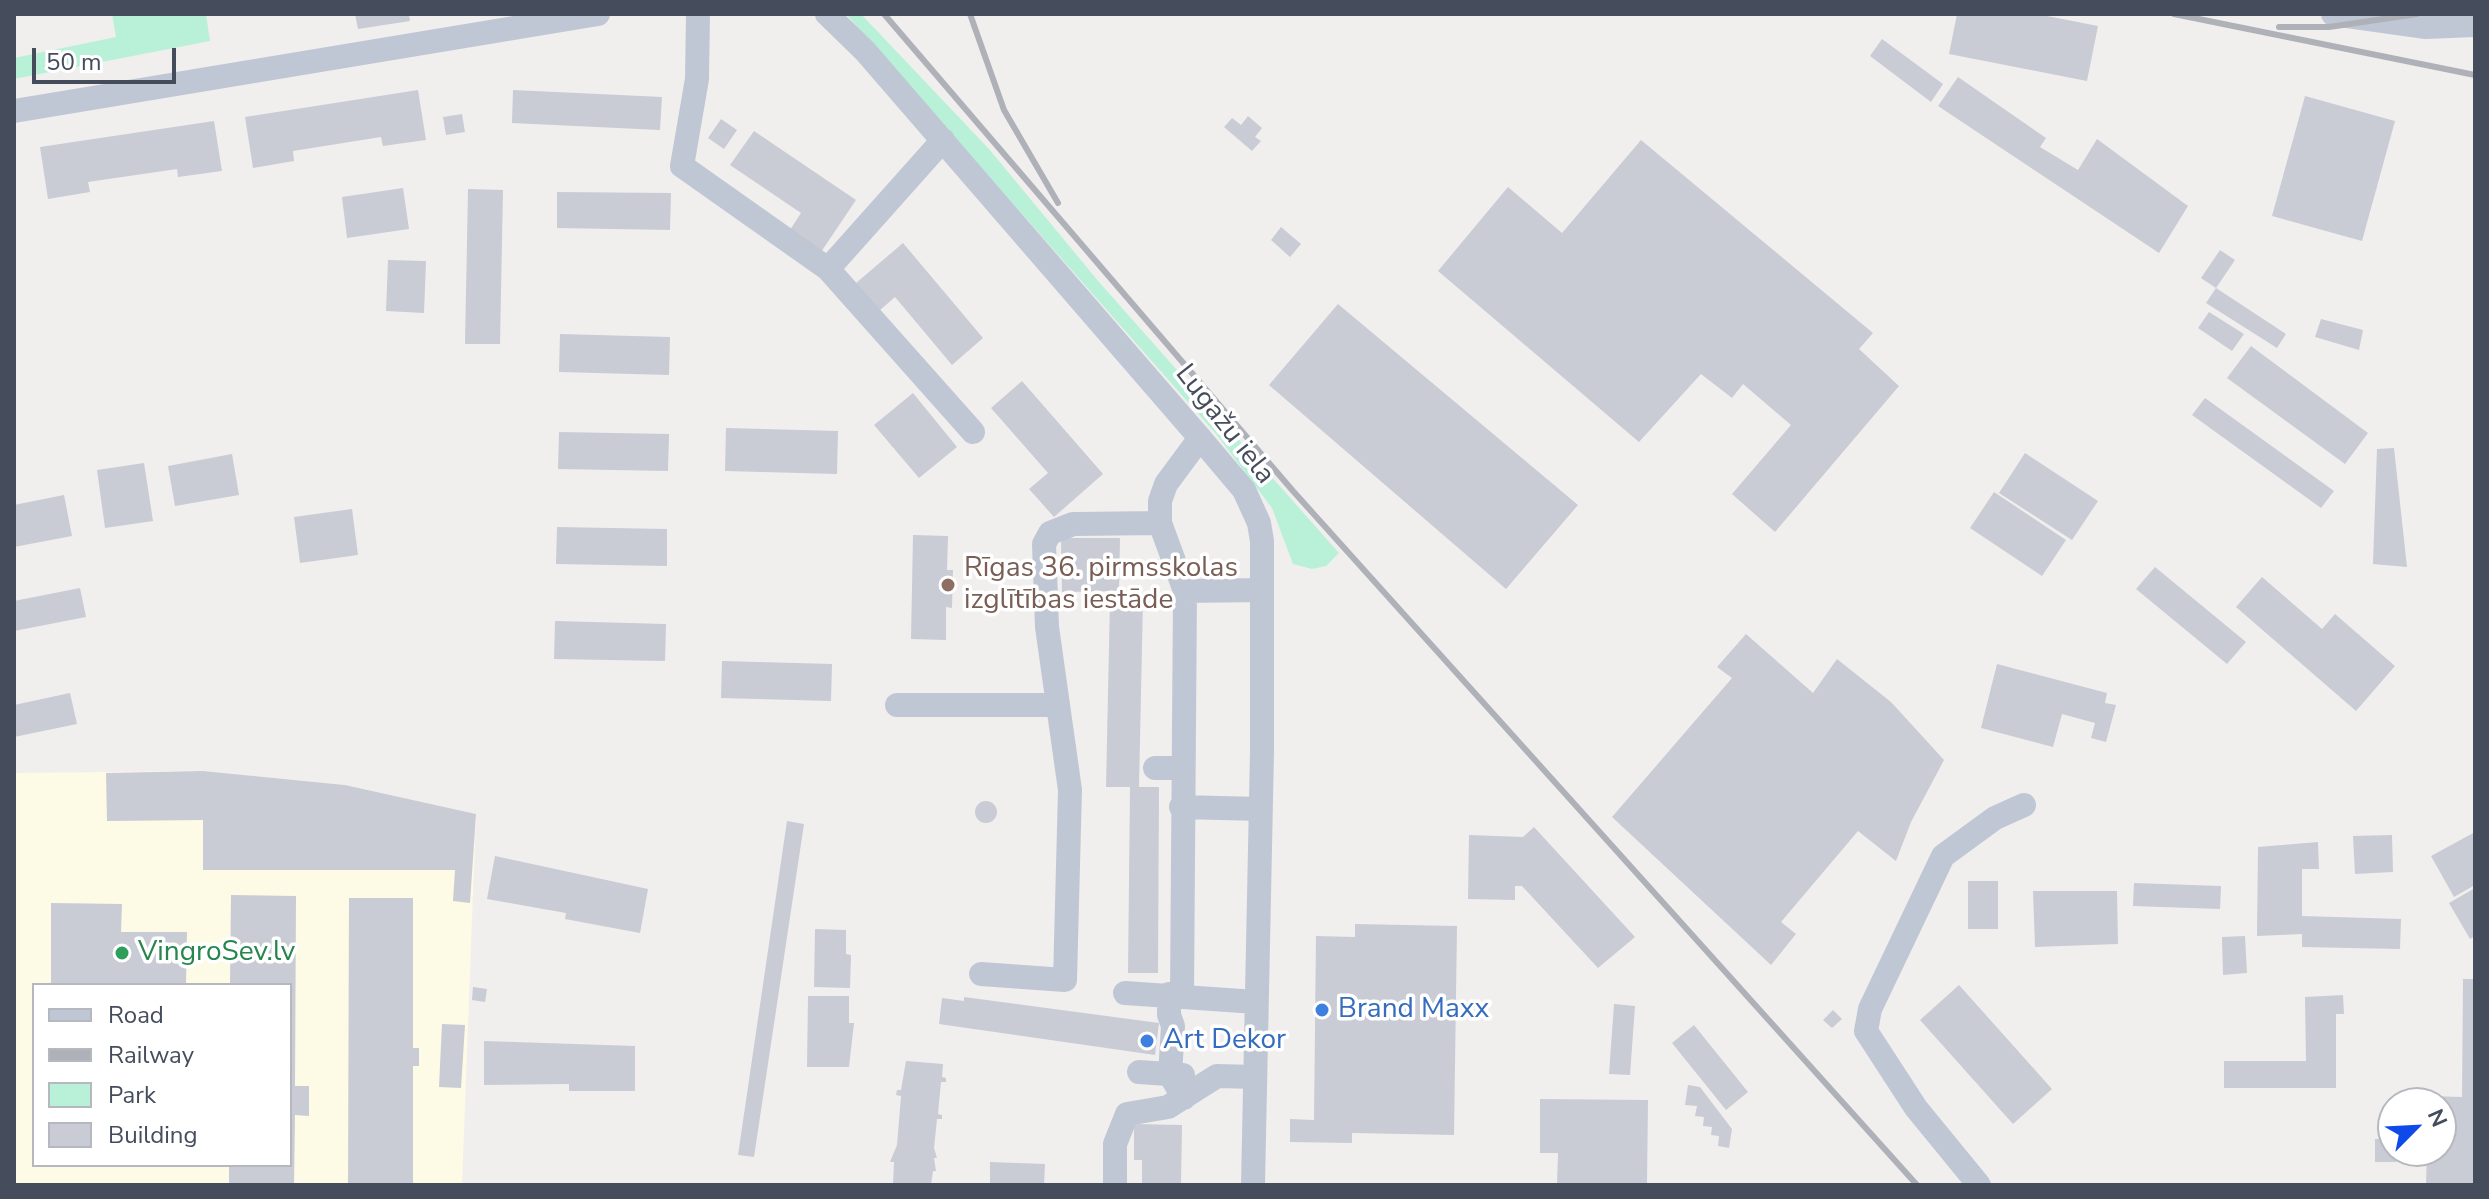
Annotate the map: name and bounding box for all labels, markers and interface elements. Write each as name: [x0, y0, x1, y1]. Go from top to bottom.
scale bar: [36, 32, 180, 82]
text: 50 m: [46, 46, 102, 78]
street label: Lugažu iela: [1167, 359, 1281, 491]
place label: Rīgas 36. pirmsskolas izglītības iestāde: [964, 552, 1238, 618]
marker: Rīgas 36. pirmsskolas izglītības iestāde: [939, 576, 957, 594]
place label: VingroSev.lv: [138, 936, 295, 970]
marker: VingroSev.lv: [113, 944, 131, 962]
legend: [32, 983, 292, 1167]
place label: Brand Maxx: [1338, 993, 1489, 1027]
text: Road: [108, 999, 164, 1031]
marker: Brand Maxx: [1313, 1001, 1331, 1019]
place label: Art Dekor: [1163, 1024, 1286, 1058]
marker: Art Dekor: [1138, 1032, 1156, 1050]
text: Railway: [108, 1039, 194, 1071]
text: Park: [108, 1079, 156, 1111]
north arrow: [2377, 1087, 2457, 1167]
text: N: [2420, 1104, 2454, 1132]
text: Building: [108, 1119, 198, 1151]

